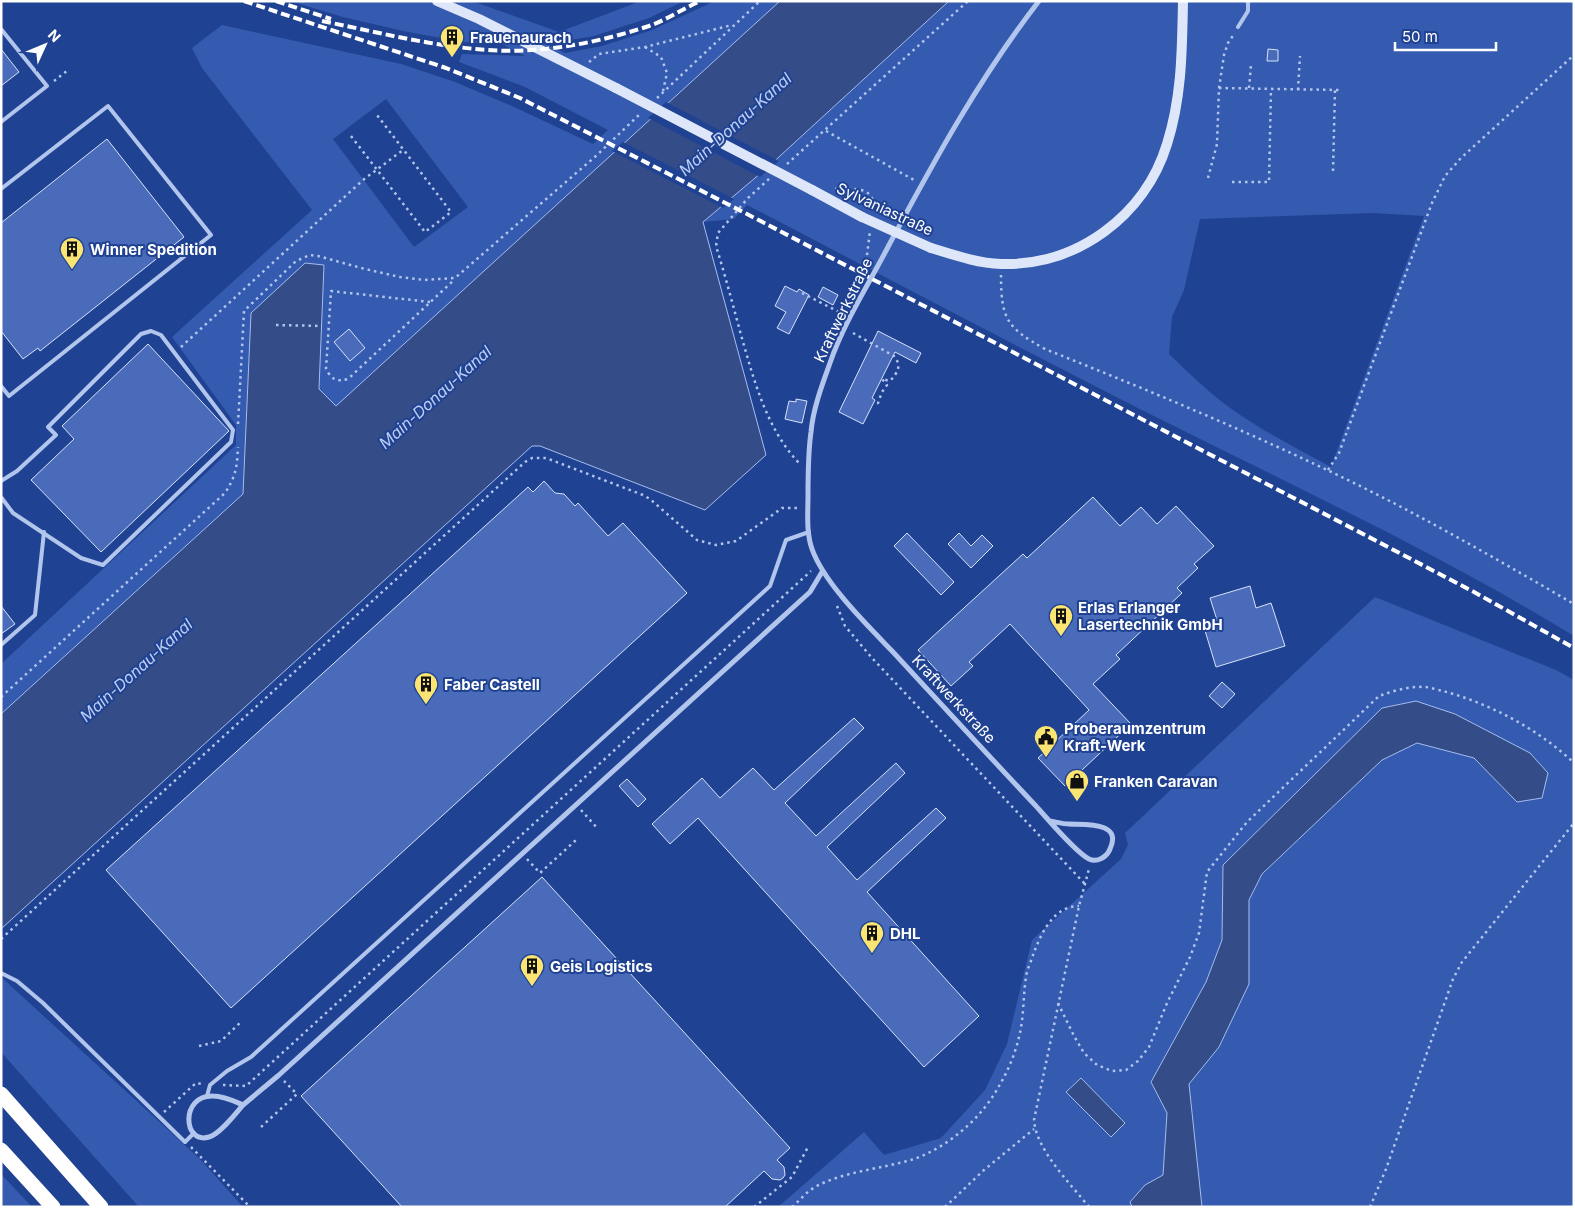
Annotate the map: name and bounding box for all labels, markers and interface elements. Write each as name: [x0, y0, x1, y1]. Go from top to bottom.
north arrow: [20, 20, 70, 70]
scale bar: [1395, 20, 1496, 52]
building icon: Frauenaurach: [439, 24, 465, 58]
text: N: [45, 26, 65, 45]
text: 50 m: [1402, 27, 1438, 46]
place label: Frauenaurach: [470, 28, 572, 47]
water label: Main-Donau-Kanal: [675, 68, 796, 180]
street label: Sylvaniastraße: [834, 178, 936, 240]
building icon: Winner Spedition: [59, 236, 85, 270]
place label: Winner Spedition: [90, 240, 217, 259]
street label: Kraftwerkstraße: [809, 255, 877, 365]
water label: Main-Donau-Kanal: [375, 341, 496, 453]
place label: Erlas Erlanger Lasertechnik GmbH: [1078, 598, 1223, 634]
building icon: Erlas Erlanger Lasertechnik GmbH: [1048, 603, 1074, 637]
water label: Main-Donau-Kanal: [76, 614, 197, 726]
street label: Kraftwerkstraße: [908, 651, 1000, 747]
building icon: Faber Castell: [413, 671, 439, 705]
place label: Faber Castell: [444, 675, 540, 694]
place label: Proberaumzentrum Kraft-Werk: [1064, 719, 1206, 755]
public building icon: Proberaumzentrum Kraft-Werk: [1033, 724, 1059, 758]
shop icon: Franken Caravan: [1064, 768, 1090, 802]
place label: Franken Caravan: [1094, 772, 1218, 791]
building icon: DHL: [859, 920, 885, 954]
place label: DHL: [890, 924, 921, 943]
building icon: Geis Logistics: [519, 953, 545, 987]
place label: Geis Logistics: [550, 957, 653, 976]

